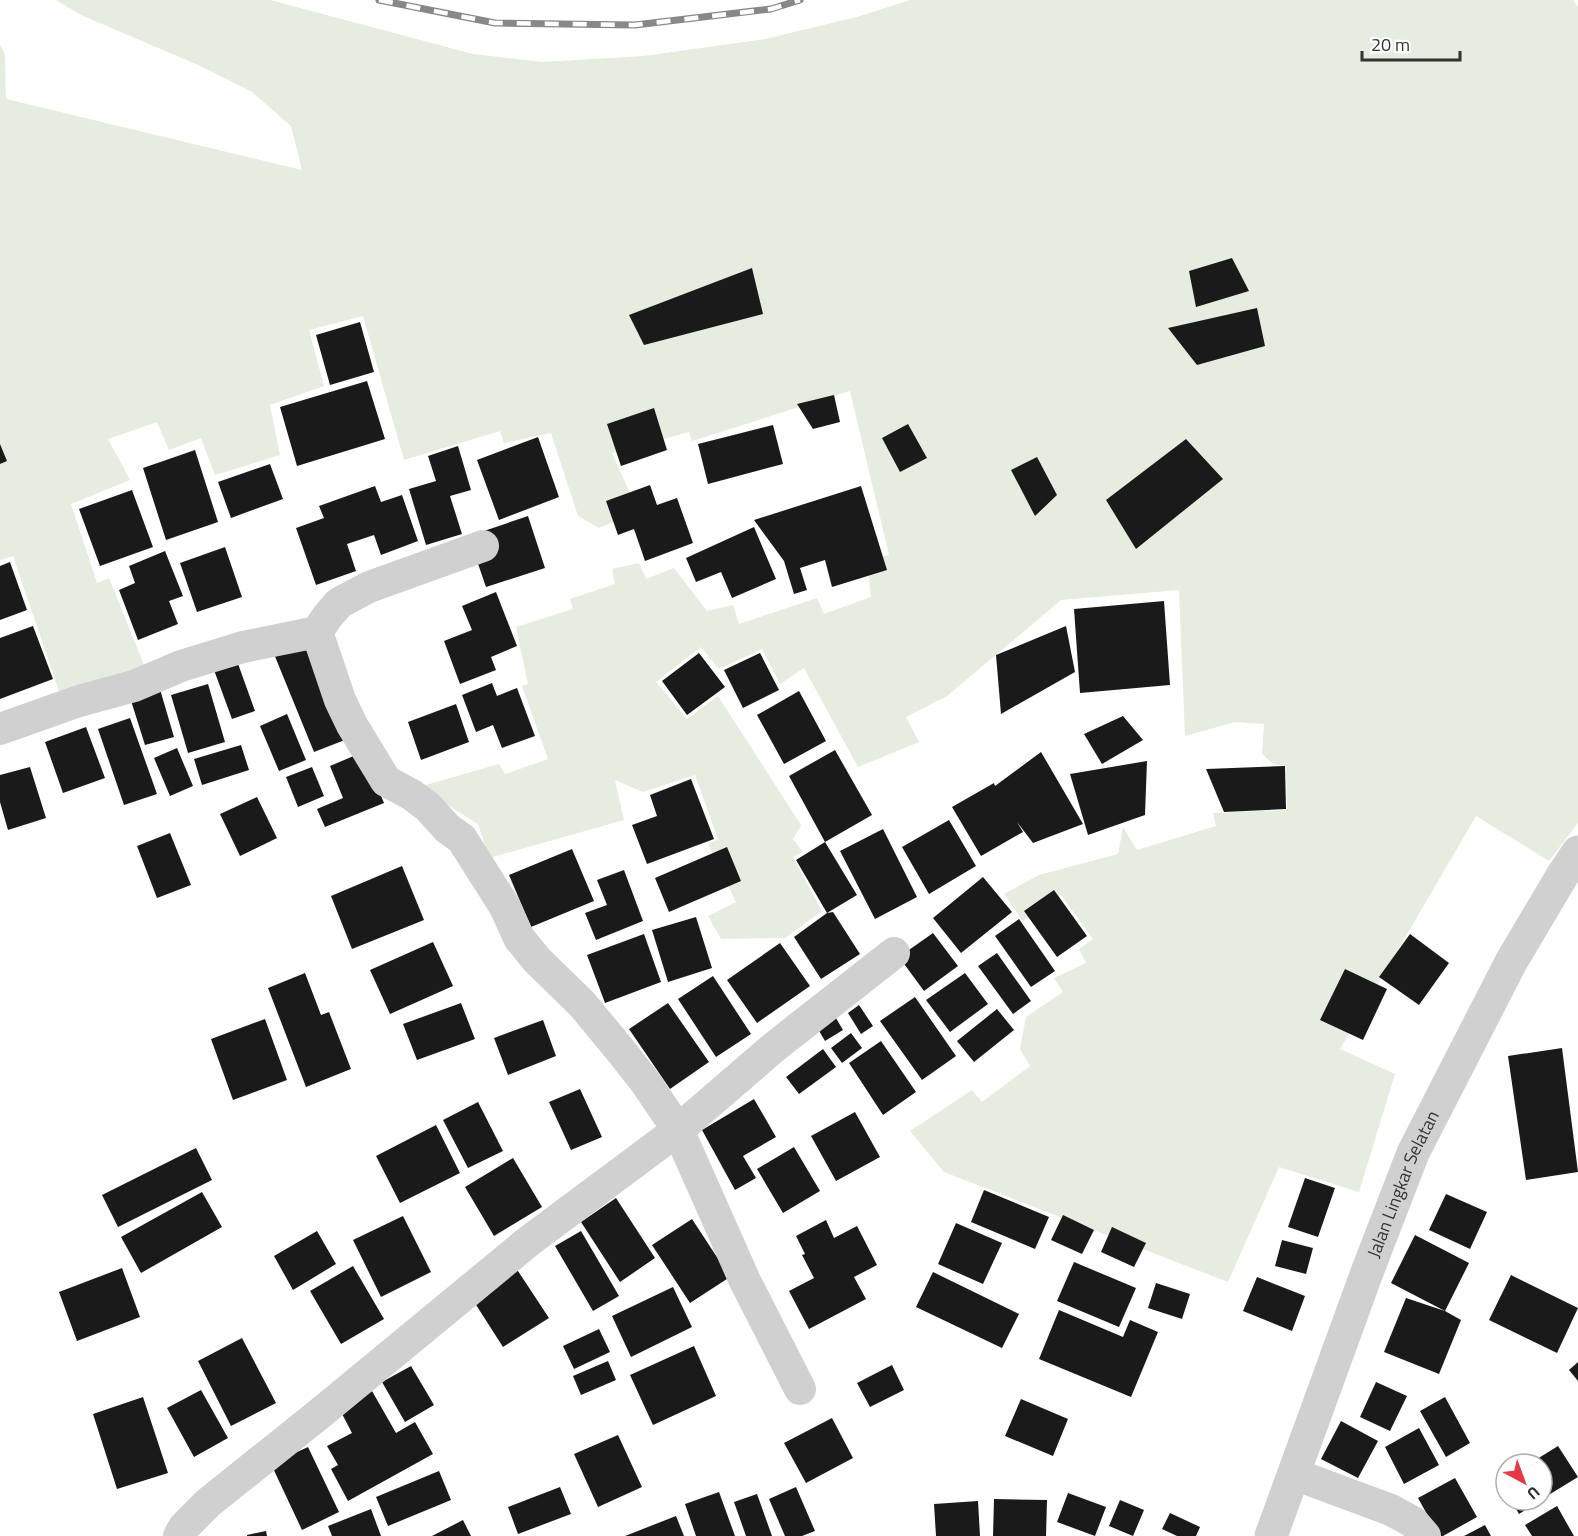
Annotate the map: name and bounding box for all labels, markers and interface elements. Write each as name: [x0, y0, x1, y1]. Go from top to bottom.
scale bar: [1362, 24, 1460, 62]
text: 20 m: [1371, 31, 1410, 58]
street label: Jalan Lingkar Selatan: [1360, 1105, 1446, 1261]
north arrow: [1494, 1452, 1554, 1512]
text: U: [1522, 1481, 1546, 1506]

